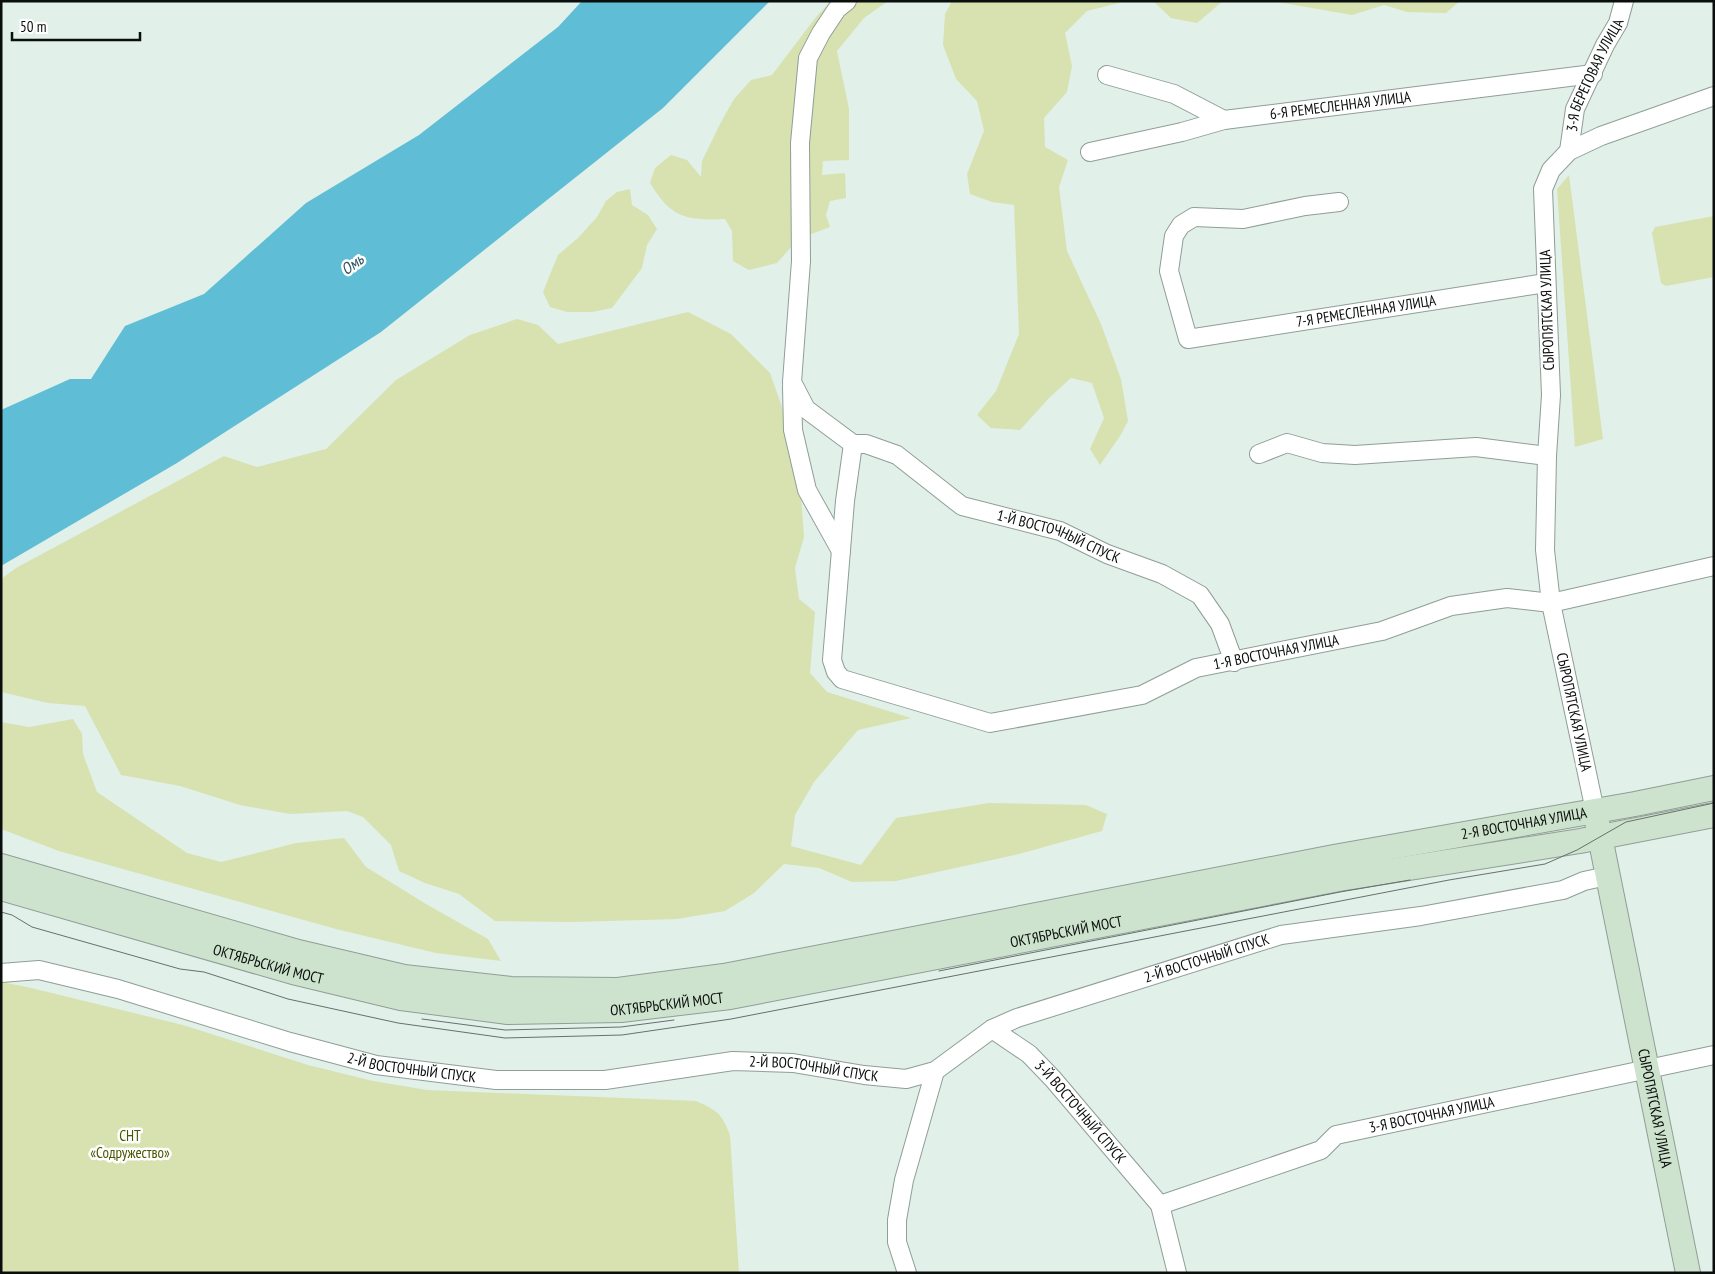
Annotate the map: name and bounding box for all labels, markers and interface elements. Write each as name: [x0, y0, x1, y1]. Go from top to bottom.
scale bar: [12, 10, 140, 42]
street label: 3-Я БЕРЕГОВАЯ УЛИЦА: [1562, 16, 1628, 133]
text: 50 m: [20, 17, 46, 36]
street label: 6-Я РЕМЕСЛЕННАЯ УЛИЦА: [1269, 87, 1413, 123]
water label: Омь: [337, 248, 368, 279]
street label: СЫРОПЯТСКАЯ УЛИЦА: [1535, 248, 1558, 371]
street label: 7-Я РЕМЕСЛЕННАЯ УЛИЦА: [1295, 290, 1438, 331]
street label: 1-Й ВОСТОЧНЫЙ СПУСК: [995, 505, 1123, 567]
street label: 1-Я ВОСТОЧНАЯ УЛИЦА: [1212, 630, 1341, 673]
street label: СЫРОПЯТСКАЯ УЛИЦА: [1553, 651, 1597, 774]
street label: 2-Я ВОСТОЧНАЯ УЛИЦА: [1459, 803, 1589, 843]
street label: ОКТЯБРЬСКИЙ МОСТ: [1008, 911, 1124, 952]
street label: 2-Й ВОСТОЧНЫЙ СПУСК: [1142, 929, 1272, 986]
street label: ОКТЯБРЬСКИЙ МОСТ: [211, 939, 326, 988]
street label: ОКТЯБРЬСКИЙ МОСТ: [610, 988, 725, 1019]
street label: СЫРОПЯТСКАЯ УЛИЦА: [1634, 1047, 1677, 1170]
street label: 2-Й ВОСТОЧНЫЙ СПУСК: [345, 1048, 478, 1087]
street label: 2-Й ВОСТОЧНЫЙ СПУСК: [749, 1052, 880, 1085]
street label: 3-Й ВОСТОЧНЫЙ СПУСК: [1031, 1056, 1131, 1167]
street label: 3-Я ВОСТОЧНАЯ УЛИЦА: [1367, 1092, 1497, 1137]
park label: СНТ «Содружество»: [90, 1126, 170, 1162]

